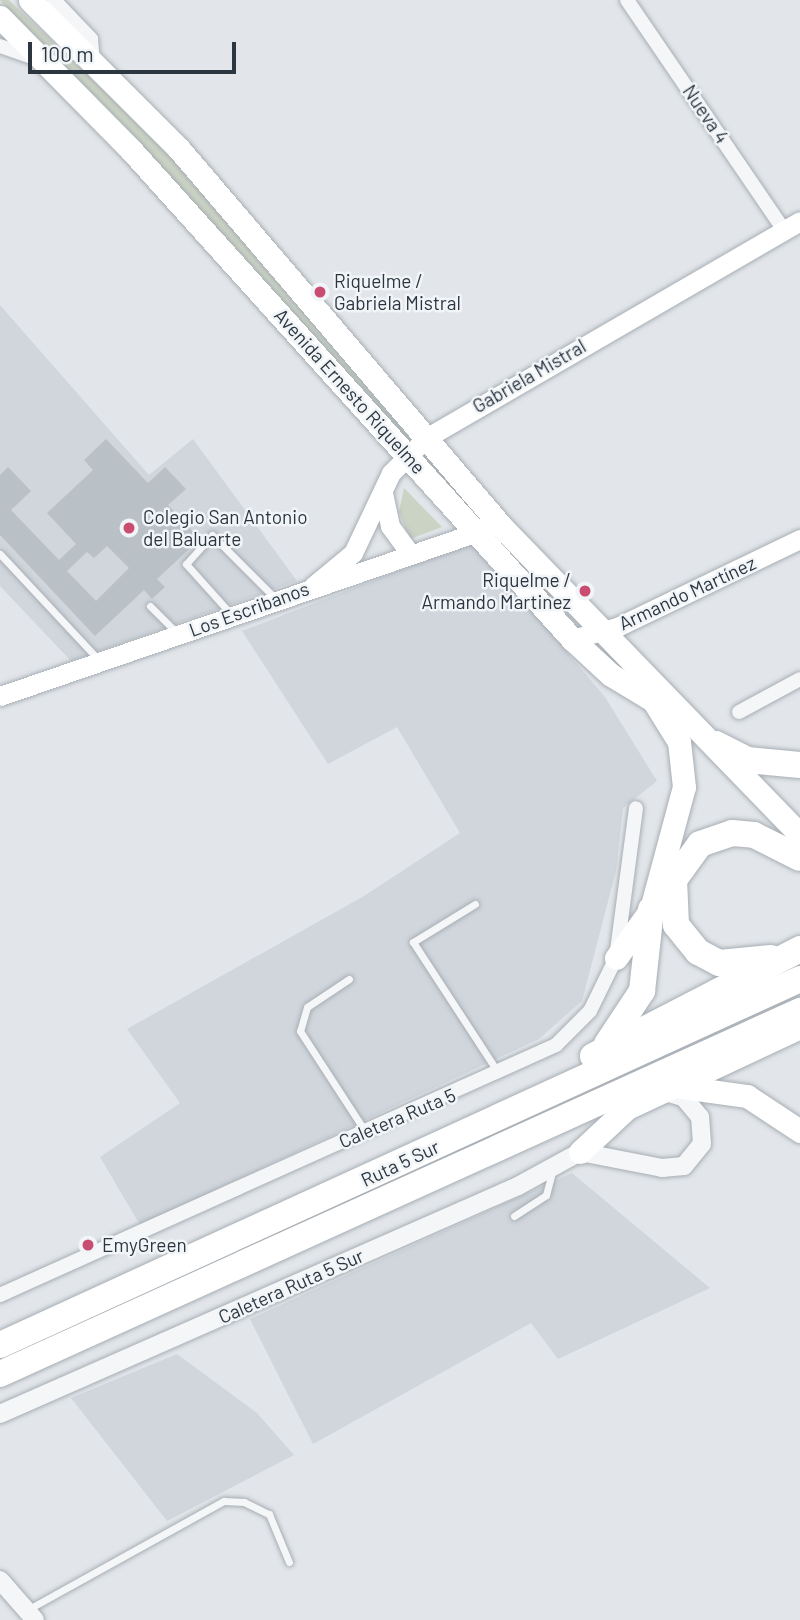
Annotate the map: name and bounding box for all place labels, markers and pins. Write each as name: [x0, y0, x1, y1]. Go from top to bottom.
place label: Riquelme / Gabriela Mistral: [334, 270, 461, 314]
marker: Riquelme / Gabriela Mistral: [312, 284, 328, 300]
place label: Colegio San Antonio del Baluarte: [143, 506, 308, 550]
marker: Colegio San Antonio del Baluarte: [121, 520, 137, 536]
place label: Riquelme / Armando Martinez: [422, 569, 571, 613]
marker: Riquelme / Armando Martinez: [577, 583, 593, 599]
place label: EmyGreen: [102, 1234, 187, 1256]
marker: EmyGreen: [80, 1237, 96, 1253]

